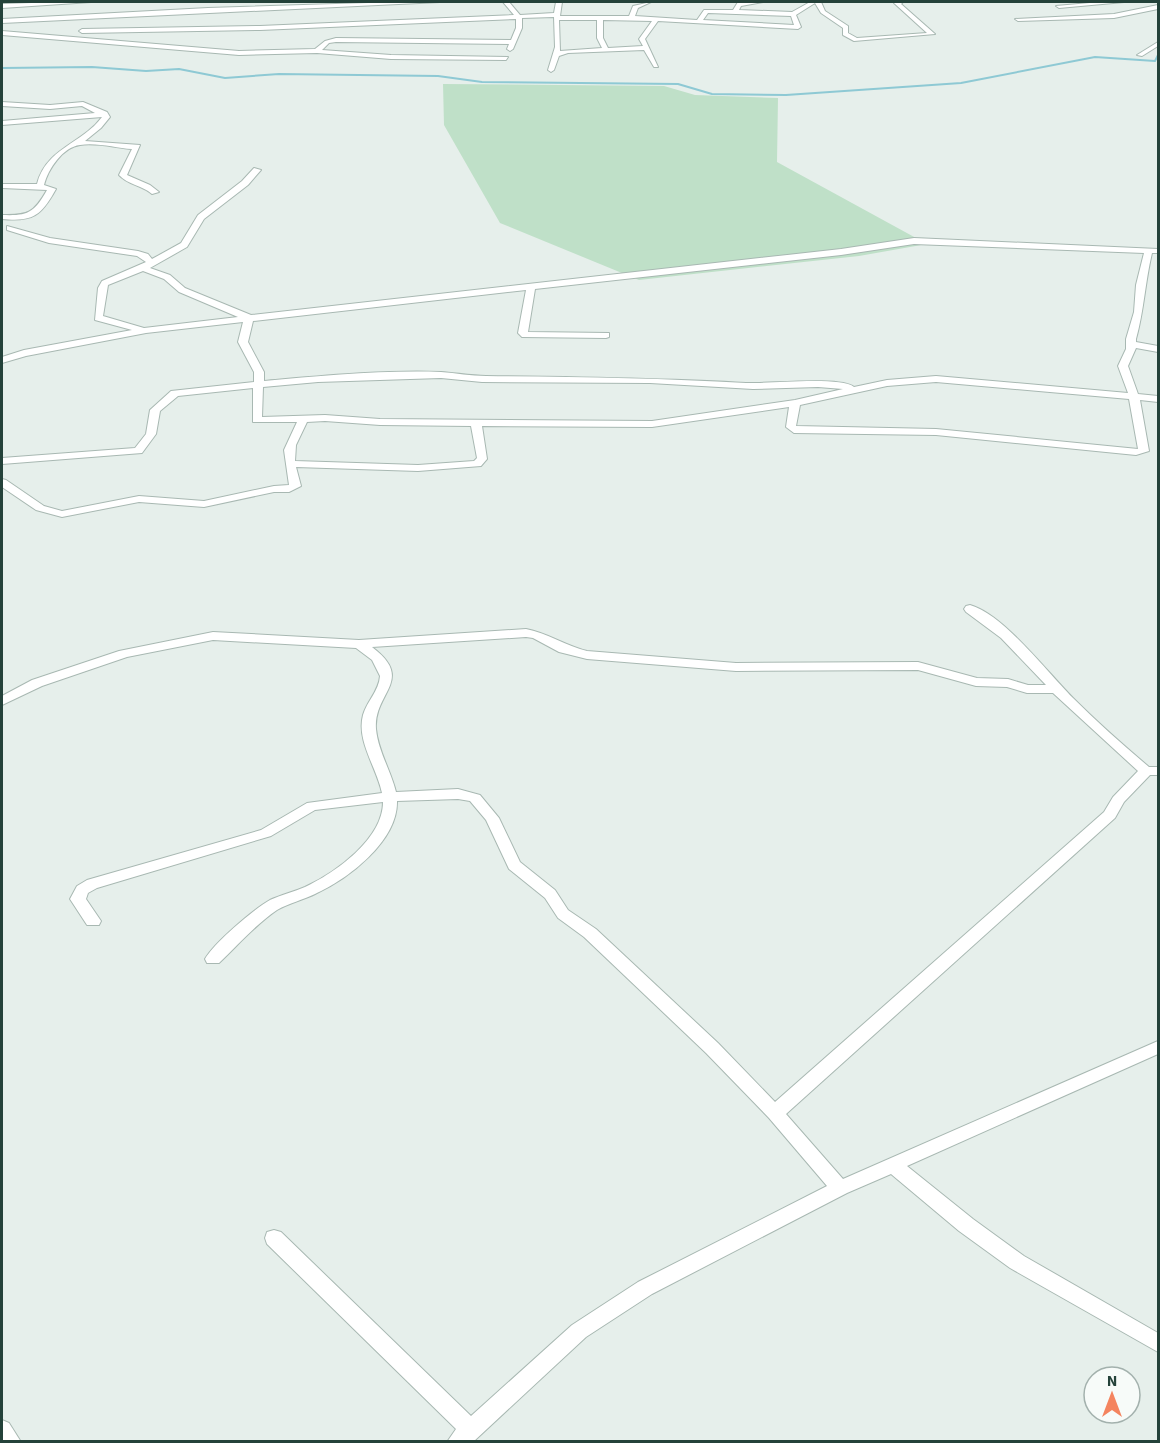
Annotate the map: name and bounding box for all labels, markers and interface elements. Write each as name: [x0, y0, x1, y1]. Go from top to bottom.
north arrow: [1082, 1365, 1142, 1425]
text: N: [1107, 1370, 1117, 1392]

